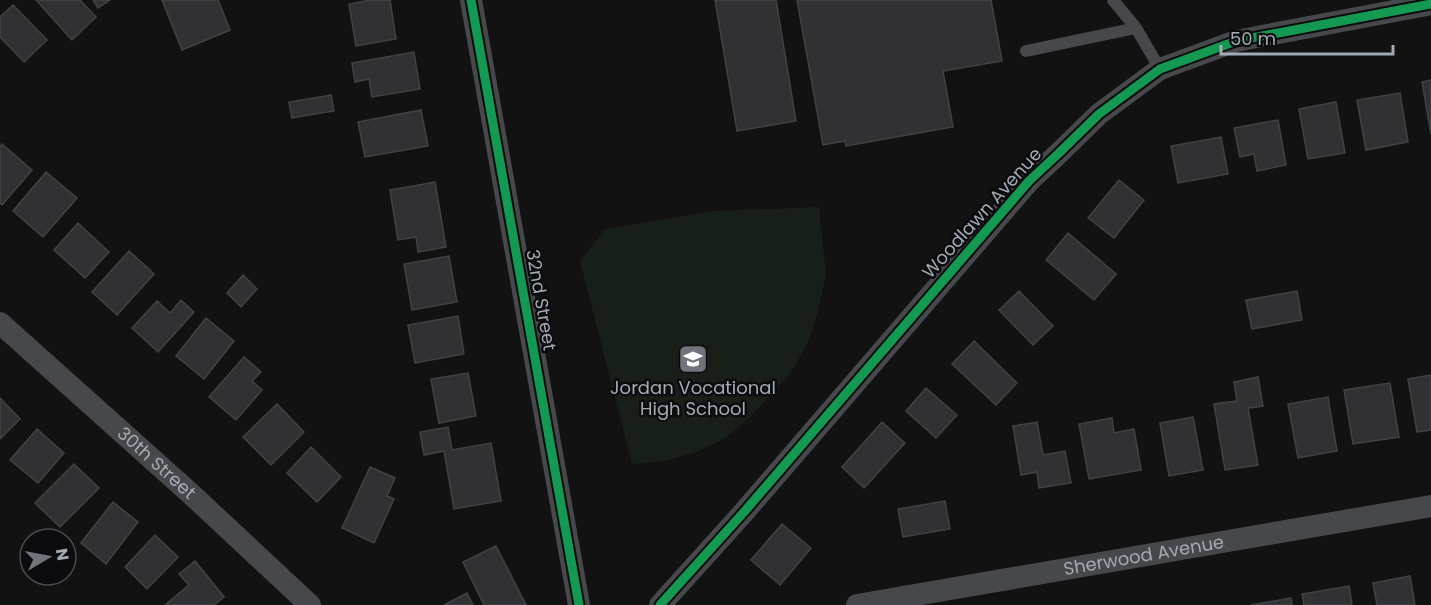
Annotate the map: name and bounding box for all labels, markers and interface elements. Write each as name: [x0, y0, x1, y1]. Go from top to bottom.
scale bar: [1221, 18, 1394, 56]
text: 50 m: [1230, 26, 1276, 51]
street label: Woodlawn Avenue: [916, 142, 1047, 283]
street label: 32nd Street: [520, 247, 563, 352]
school or university icon: Jordan Vocational High School: [677, 343, 709, 375]
place label: Jordan Vocational High School: [610, 375, 776, 421]
street label: 30th Street: [112, 421, 201, 505]
north arrow: [18, 527, 78, 587]
street label: Sherwood Avenue: [1062, 529, 1226, 581]
text: N: [50, 547, 75, 562]

